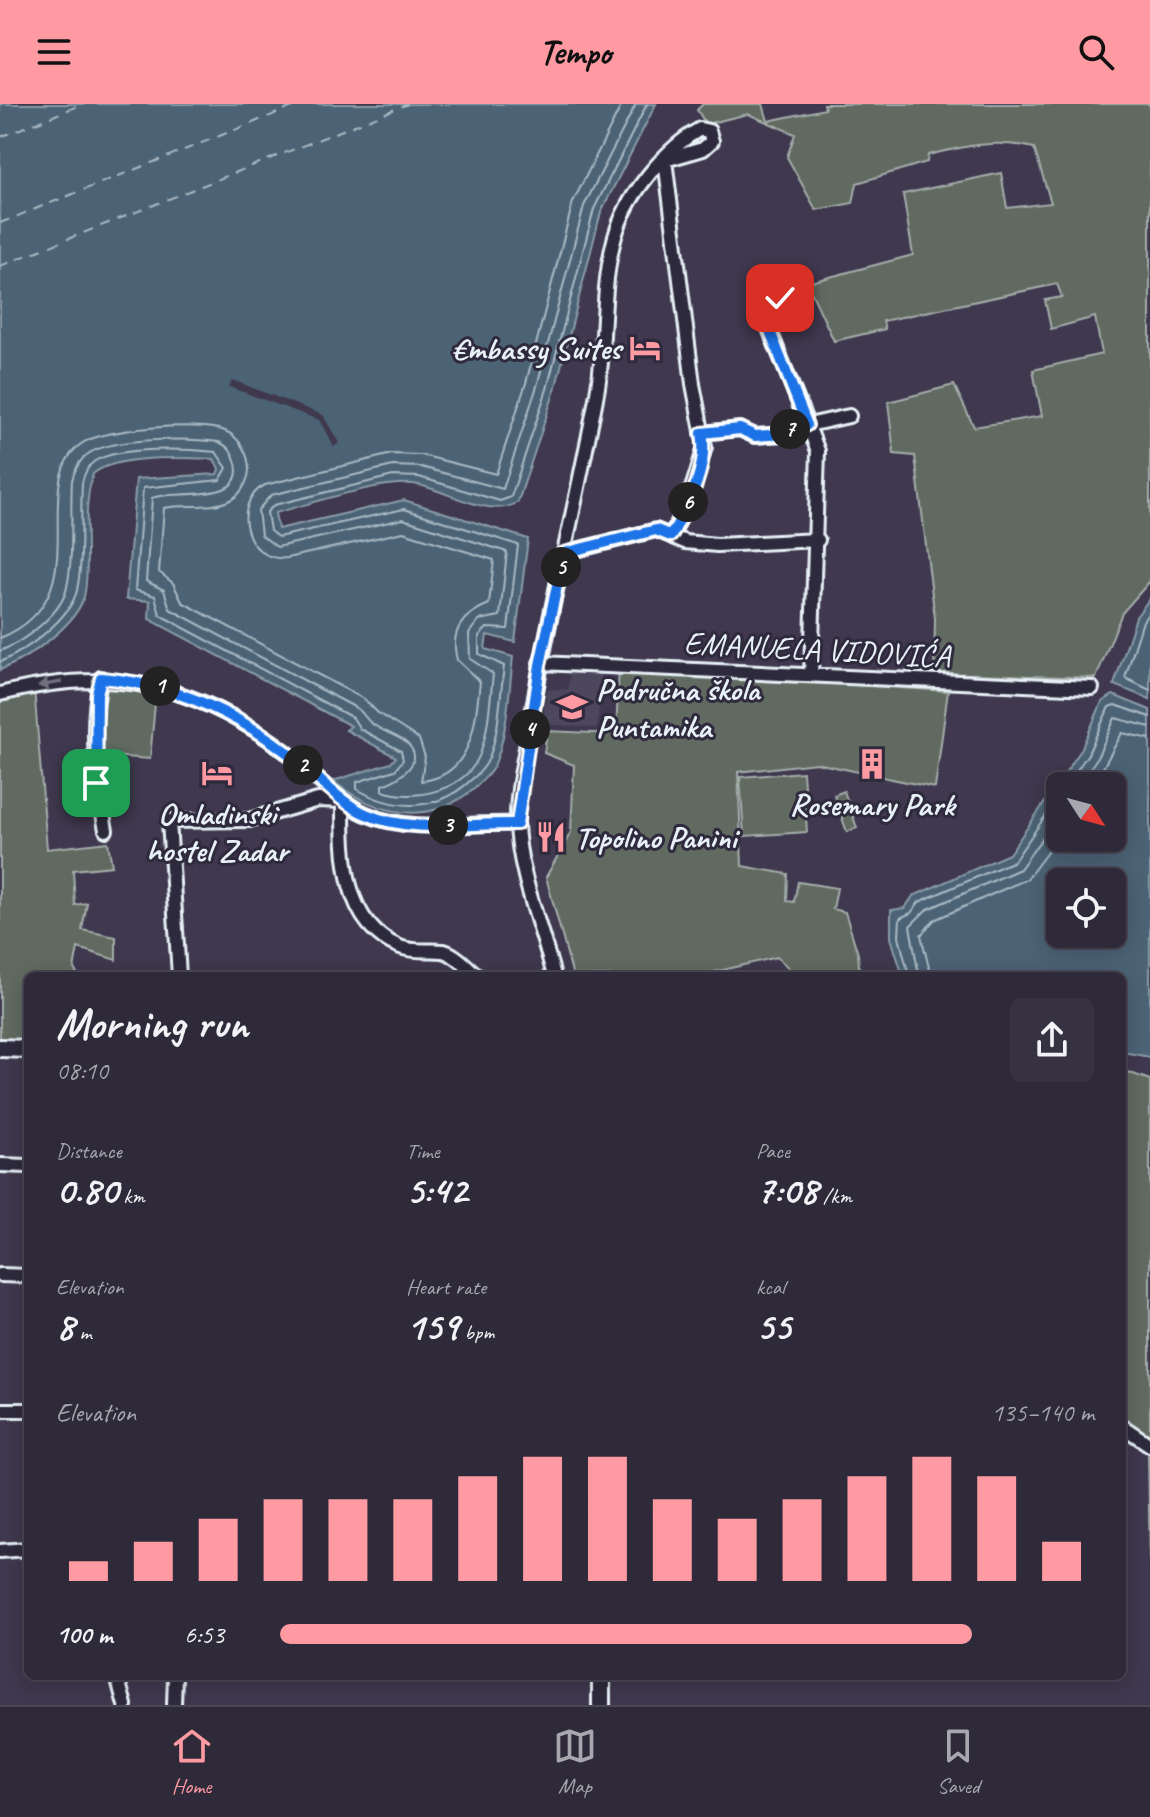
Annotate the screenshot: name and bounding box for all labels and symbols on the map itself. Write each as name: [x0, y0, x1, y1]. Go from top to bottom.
pin: [746, 264, 814, 332]
place label: €mbassy Suites: [452, 328, 624, 369]
hotel icon: €mbassy Suites: [628, 331, 662, 365]
pin: 7: [770, 409, 810, 449]
pin: 6: [668, 482, 708, 522]
pin: 5: [541, 547, 581, 587]
street label: EMANUELA VIDOVIĆA: [683, 622, 953, 677]
pin: 1: [140, 666, 180, 706]
place label: Područna škola Puntamika: [596, 669, 762, 747]
one-way arrow: [38, 678, 63, 691]
school or university icon: Područna škola Puntamika: [555, 690, 589, 724]
pin: 4: [510, 709, 550, 749]
pin: 2: [283, 745, 323, 785]
building icon: Rosemary Park: [855, 747, 889, 781]
pin: [62, 749, 130, 817]
hotel icon: Omladinski hostel Zadar: [200, 756, 234, 790]
north arrow: [1046, 772, 1126, 852]
place label: Rosemary Park: [789, 784, 958, 825]
place label: Omladinski hostel Zadar: [146, 793, 291, 871]
pin: 3: [428, 805, 468, 845]
place label: Topolino Panini: [575, 817, 740, 858]
restaurant icon: Topolino Panini: [534, 820, 568, 854]

